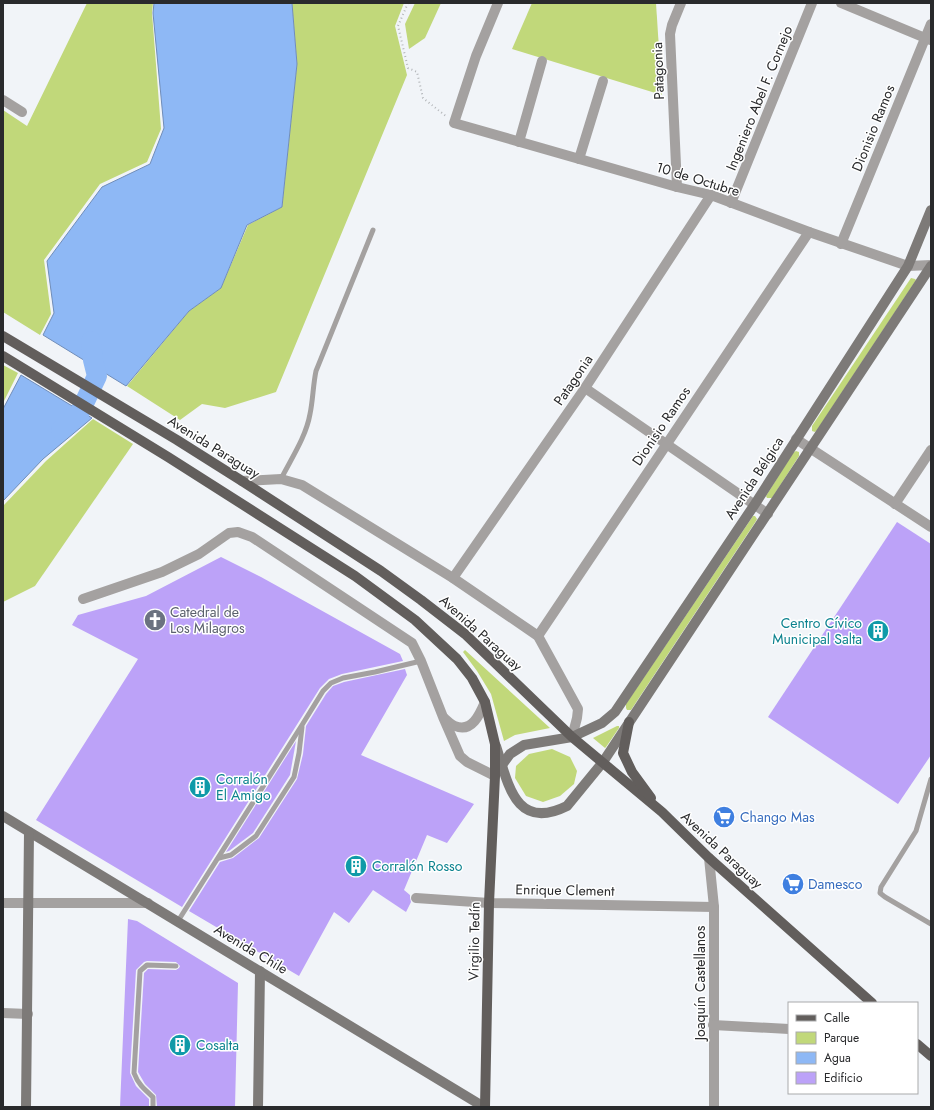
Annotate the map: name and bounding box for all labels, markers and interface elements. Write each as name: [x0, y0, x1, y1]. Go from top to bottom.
street label: Ingeniero Abel F. Cornejo: [721, 22, 797, 173]
street label: Patagonia: [647, 42, 669, 100]
street label: Dionisio Ramos: [847, 81, 900, 174]
street label: 10 de Octubre: [654, 157, 742, 201]
street label: Patagonia: [549, 351, 597, 409]
street label: Dionisio Ramos: [627, 382, 695, 470]
street label: Avenida Paraguay: [164, 411, 265, 484]
street label: Avenida Bélgica: [720, 433, 788, 523]
street label: Avenida Paraguay: [435, 590, 527, 676]
place label: Catedral de Los Milagros: [170, 602, 245, 638]
church icon: Catedral de Los Milagros: [142, 607, 168, 633]
place label: Centro Cívico Municipal Salta: [772, 613, 862, 649]
building icon: Centro Cívico Municipal Salta: [865, 618, 891, 644]
place label: Corralón El Amigo: [216, 769, 271, 805]
building icon: Corralón El Amigo: [187, 774, 213, 800]
supermarket icon: Chango Mas: [711, 804, 737, 830]
street label: Avenida Paraguay: [677, 807, 768, 894]
place label: Chango Mas: [740, 807, 815, 827]
building icon: Corralón Rosso: [343, 853, 369, 879]
place label: Corralón Rosso: [372, 856, 463, 876]
supermarket icon: Damesco: [780, 871, 806, 897]
place label: Damesco: [808, 874, 863, 894]
street label: Enrique Clement: [515, 879, 615, 901]
street label: Virgilio Tedín: [463, 901, 485, 981]
street label: Avenida Chile: [210, 919, 292, 979]
street label: Joaquín Castellanos: [690, 925, 710, 1042]
legend: [788, 1002, 918, 1094]
text: Calle: [824, 1009, 850, 1027]
text: Parque: [824, 1029, 859, 1047]
building icon: Cosalta: [167, 1032, 193, 1058]
place label: Cosalta: [196, 1035, 239, 1055]
text: Agua: [824, 1049, 851, 1067]
text: Edificio: [824, 1069, 863, 1087]

